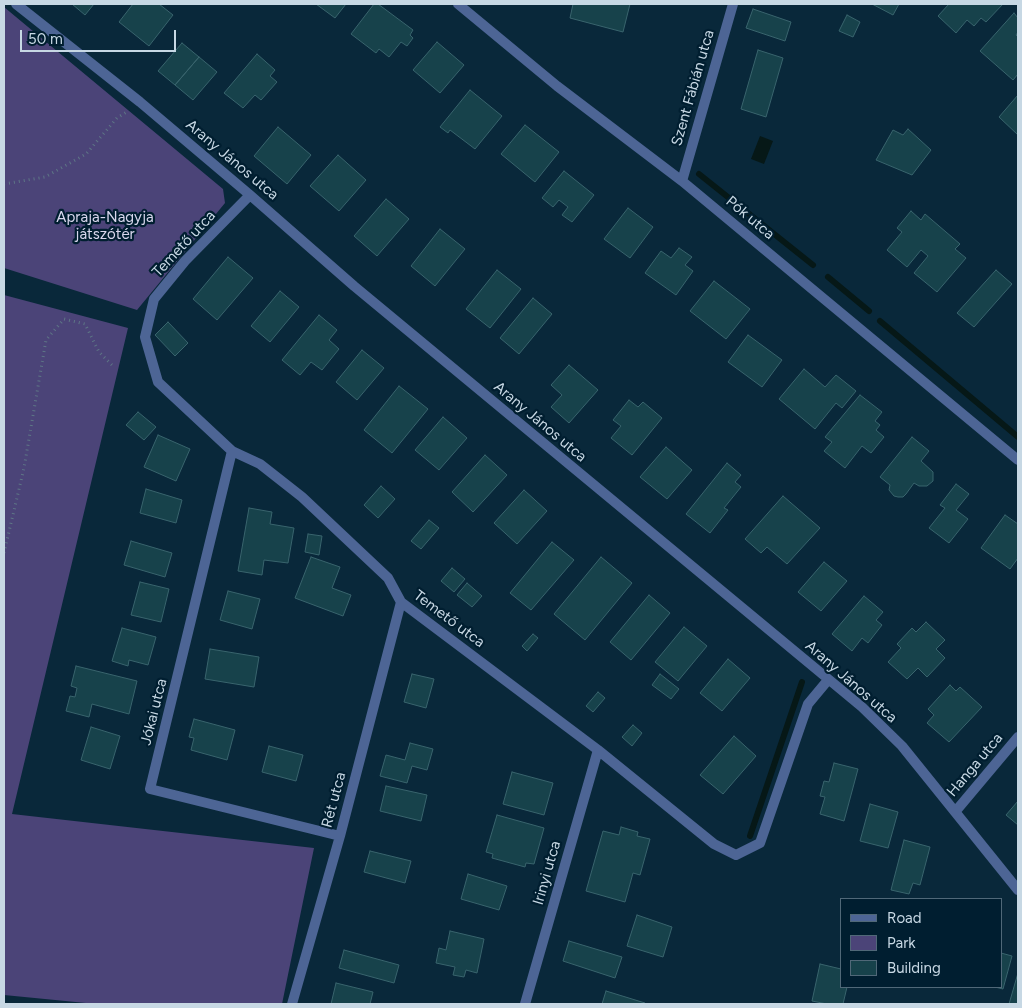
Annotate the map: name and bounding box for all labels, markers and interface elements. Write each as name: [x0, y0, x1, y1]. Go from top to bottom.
scale bar: [22, 20, 179, 52]
street label: Szent Fábián utca: [668, 28, 718, 148]
text: 50 m: [28, 30, 63, 48]
street label: Arany János utca: [182, 116, 282, 204]
street label: Pók utca: [722, 192, 778, 244]
street label: Temető utca: [149, 207, 219, 281]
park label: Apraja-Nagyja játszótér: [56, 209, 154, 244]
street label: Arany János utca: [490, 378, 590, 466]
street label: Temető utca: [410, 586, 488, 652]
street label: Arany János utca: [801, 637, 901, 727]
street label: Jókai utca: [137, 677, 171, 747]
street label: Hanga utca: [943, 730, 1007, 800]
street label: Rét utca: [318, 770, 350, 830]
street label: Irinyi utca: [529, 839, 565, 907]
legend: [840, 898, 1002, 988]
text: Road: [887, 909, 922, 927]
text: Park: [887, 934, 916, 952]
text: Building: [887, 959, 941, 977]

